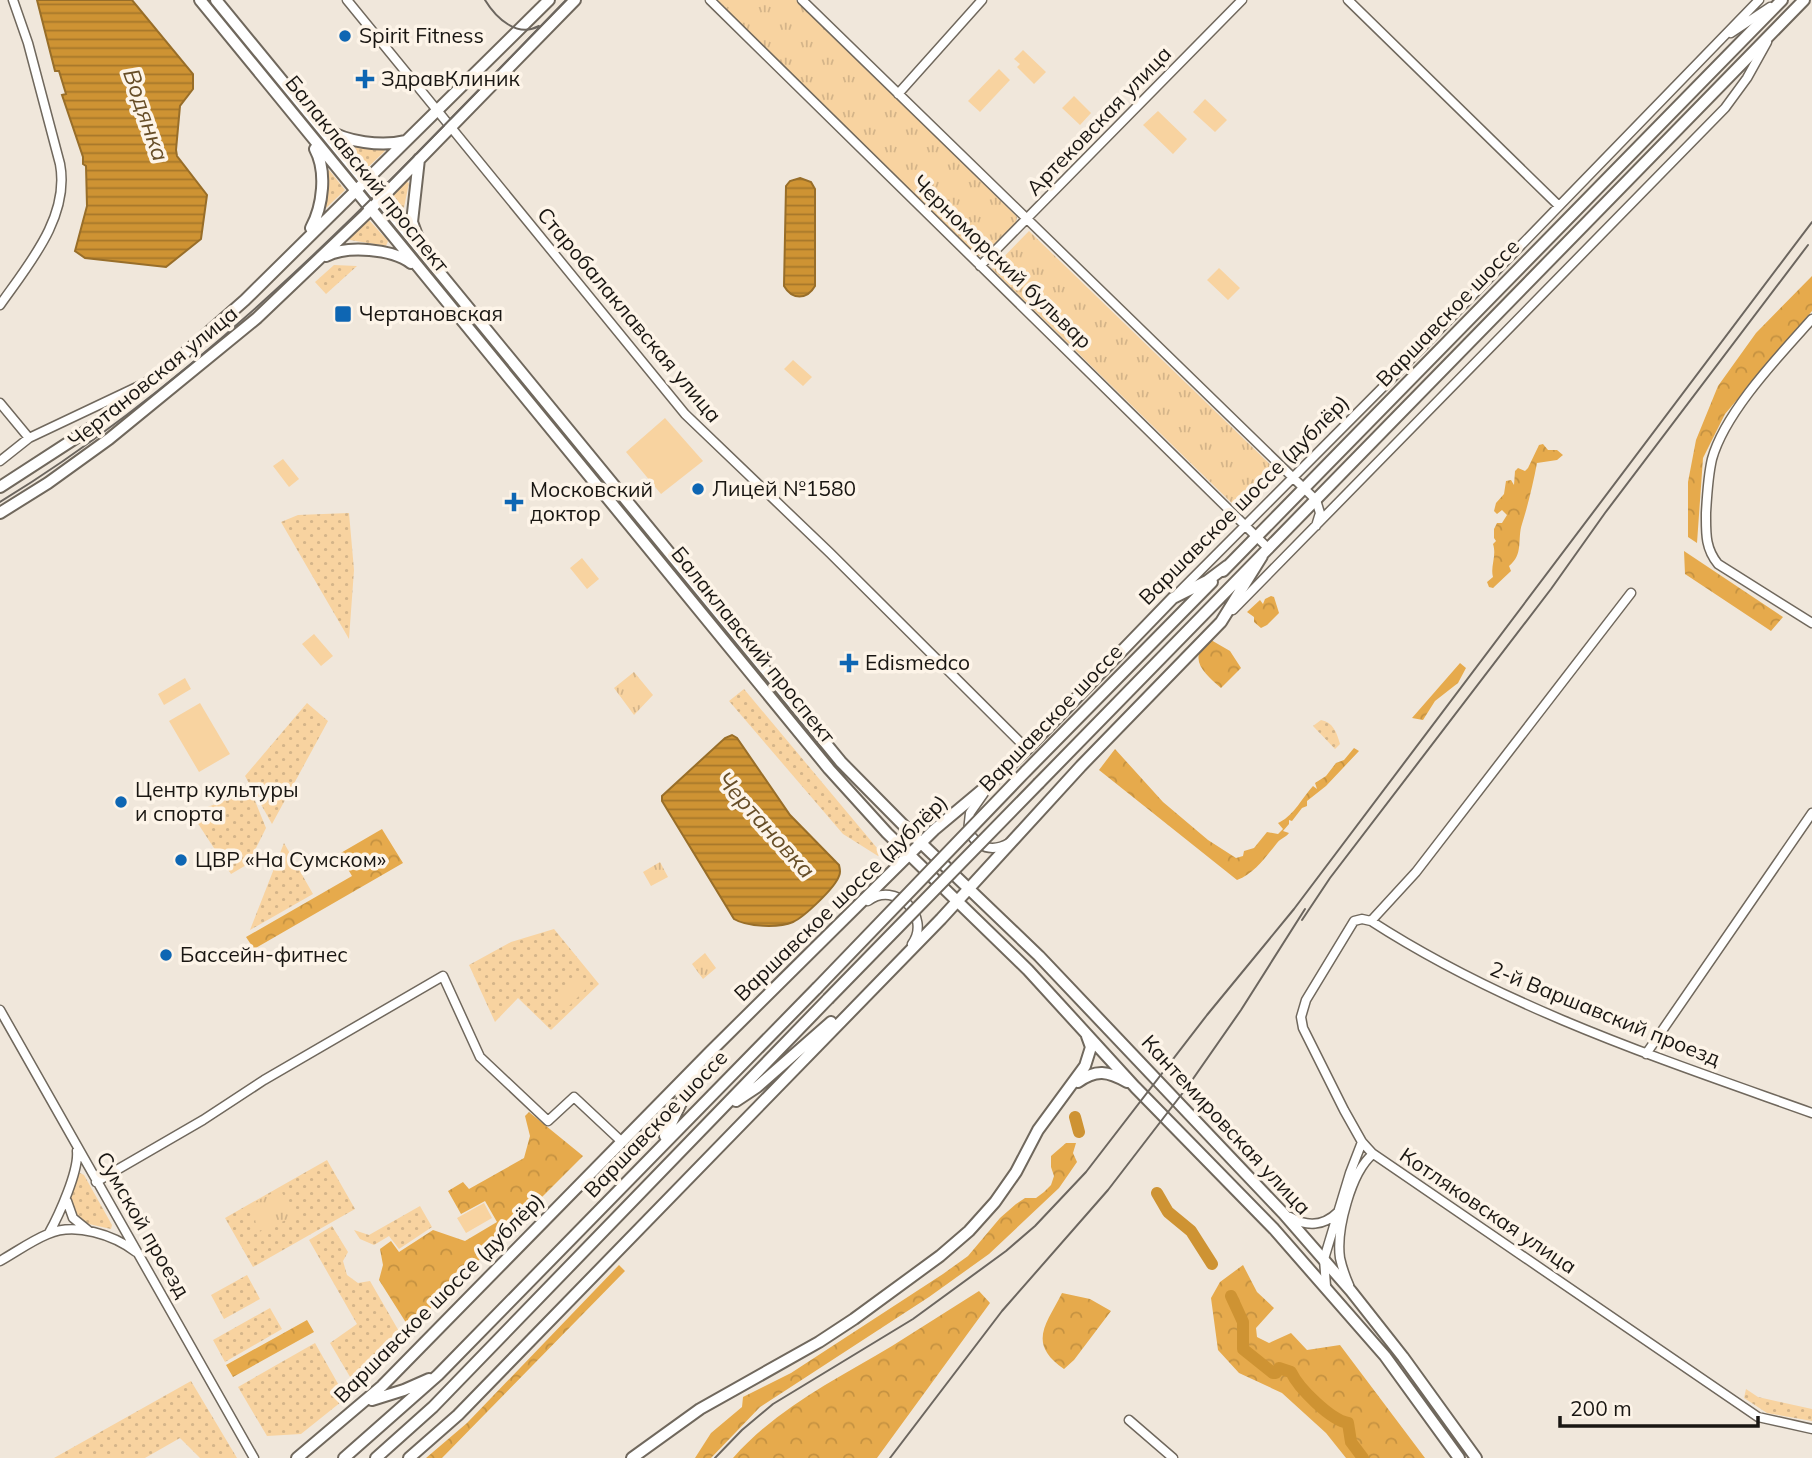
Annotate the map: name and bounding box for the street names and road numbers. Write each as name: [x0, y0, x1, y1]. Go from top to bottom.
street label: Артековская улица: [1020, 40, 1176, 200]
street label: Балаклавский проспект: [280, 70, 455, 277]
street label: Черноморский бульвар: [908, 169, 1098, 354]
street label: Старобалаклавская улица: [532, 201, 727, 427]
street label: Варшавское шоссе: [1370, 233, 1524, 391]
street label: Чертановская улица: [62, 300, 242, 453]
street label: Варшавское шоссе (дублёр): [1133, 389, 1354, 610]
street label: Балаклавский проспект: [666, 541, 841, 748]
street label: Варшавское шоссе: [973, 638, 1127, 796]
street label: Варшавское шоссе (дублёр): [728, 788, 952, 1006]
street label: 2-й Варшавский проезд: [1486, 955, 1725, 1071]
street label: Кантемировская улица: [1137, 1029, 1317, 1220]
street label: Варшавское шоссе: [578, 1044, 732, 1202]
street label: Котляковская улица: [1395, 1141, 1582, 1279]
street label: Сумской проезд: [92, 1147, 196, 1302]
street label: Варшавское шоссе (дублёр): [328, 1187, 549, 1408]

